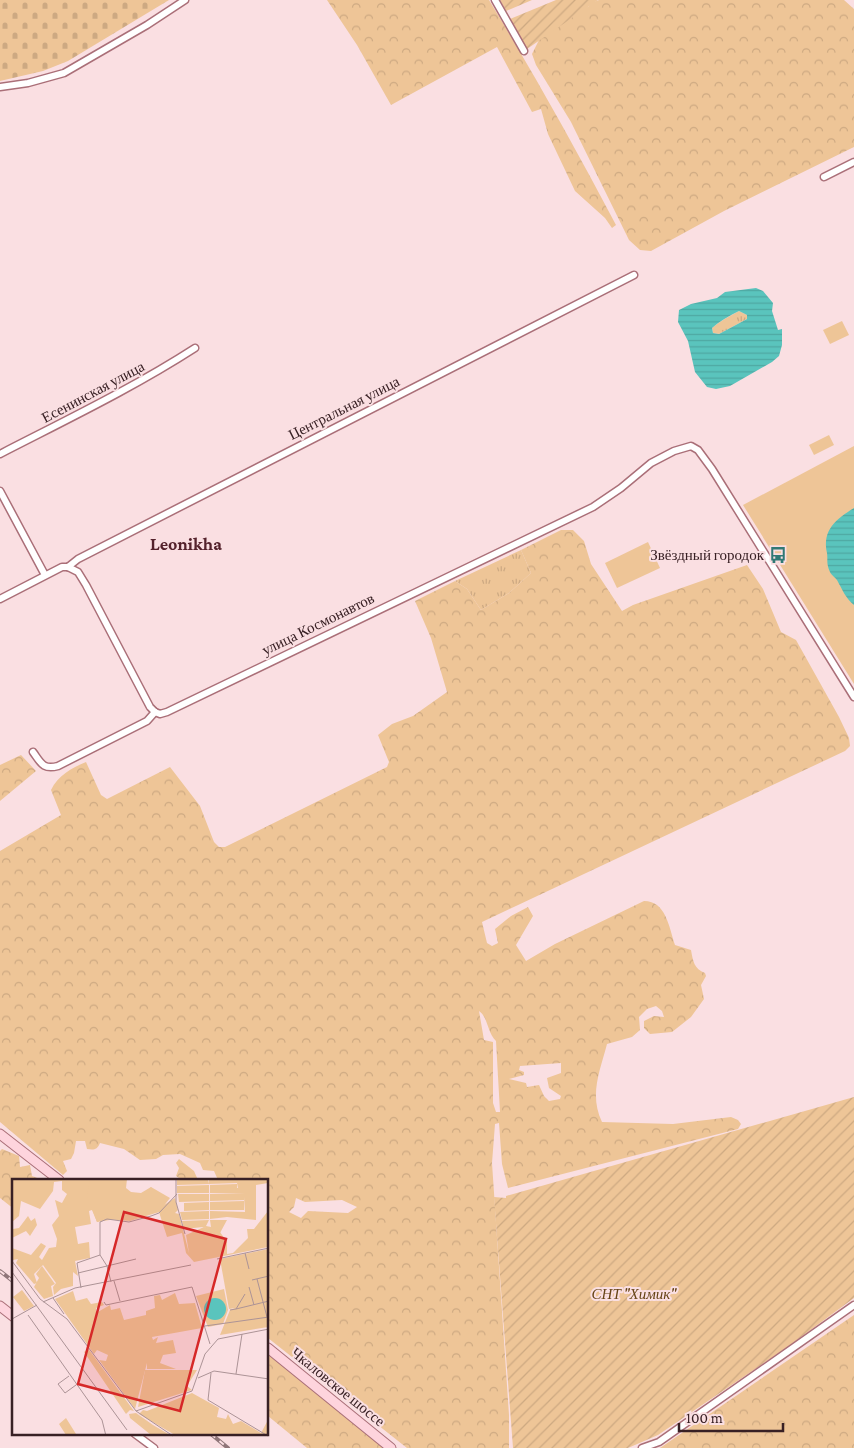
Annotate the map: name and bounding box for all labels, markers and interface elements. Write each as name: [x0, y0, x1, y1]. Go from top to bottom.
street label: Есенинская улица: [39, 358, 147, 426]
street label: Центральная улица: [286, 373, 402, 443]
district label: Leonikha: [150, 534, 222, 554]
bus stop icon: Звёздный городок: [768, 545, 788, 565]
place label: Звёздный городок: [650, 547, 765, 563]
street label: улица Космонавтов: [259, 590, 377, 658]
inset map: [12, 1179, 269, 1436]
park label: СНТ "Химик": [592, 1286, 677, 1302]
street label: Чкаловское шоссе: [288, 1344, 388, 1430]
scale bar: [679, 1400, 783, 1432]
text: 100 m: [686, 1410, 723, 1426]

